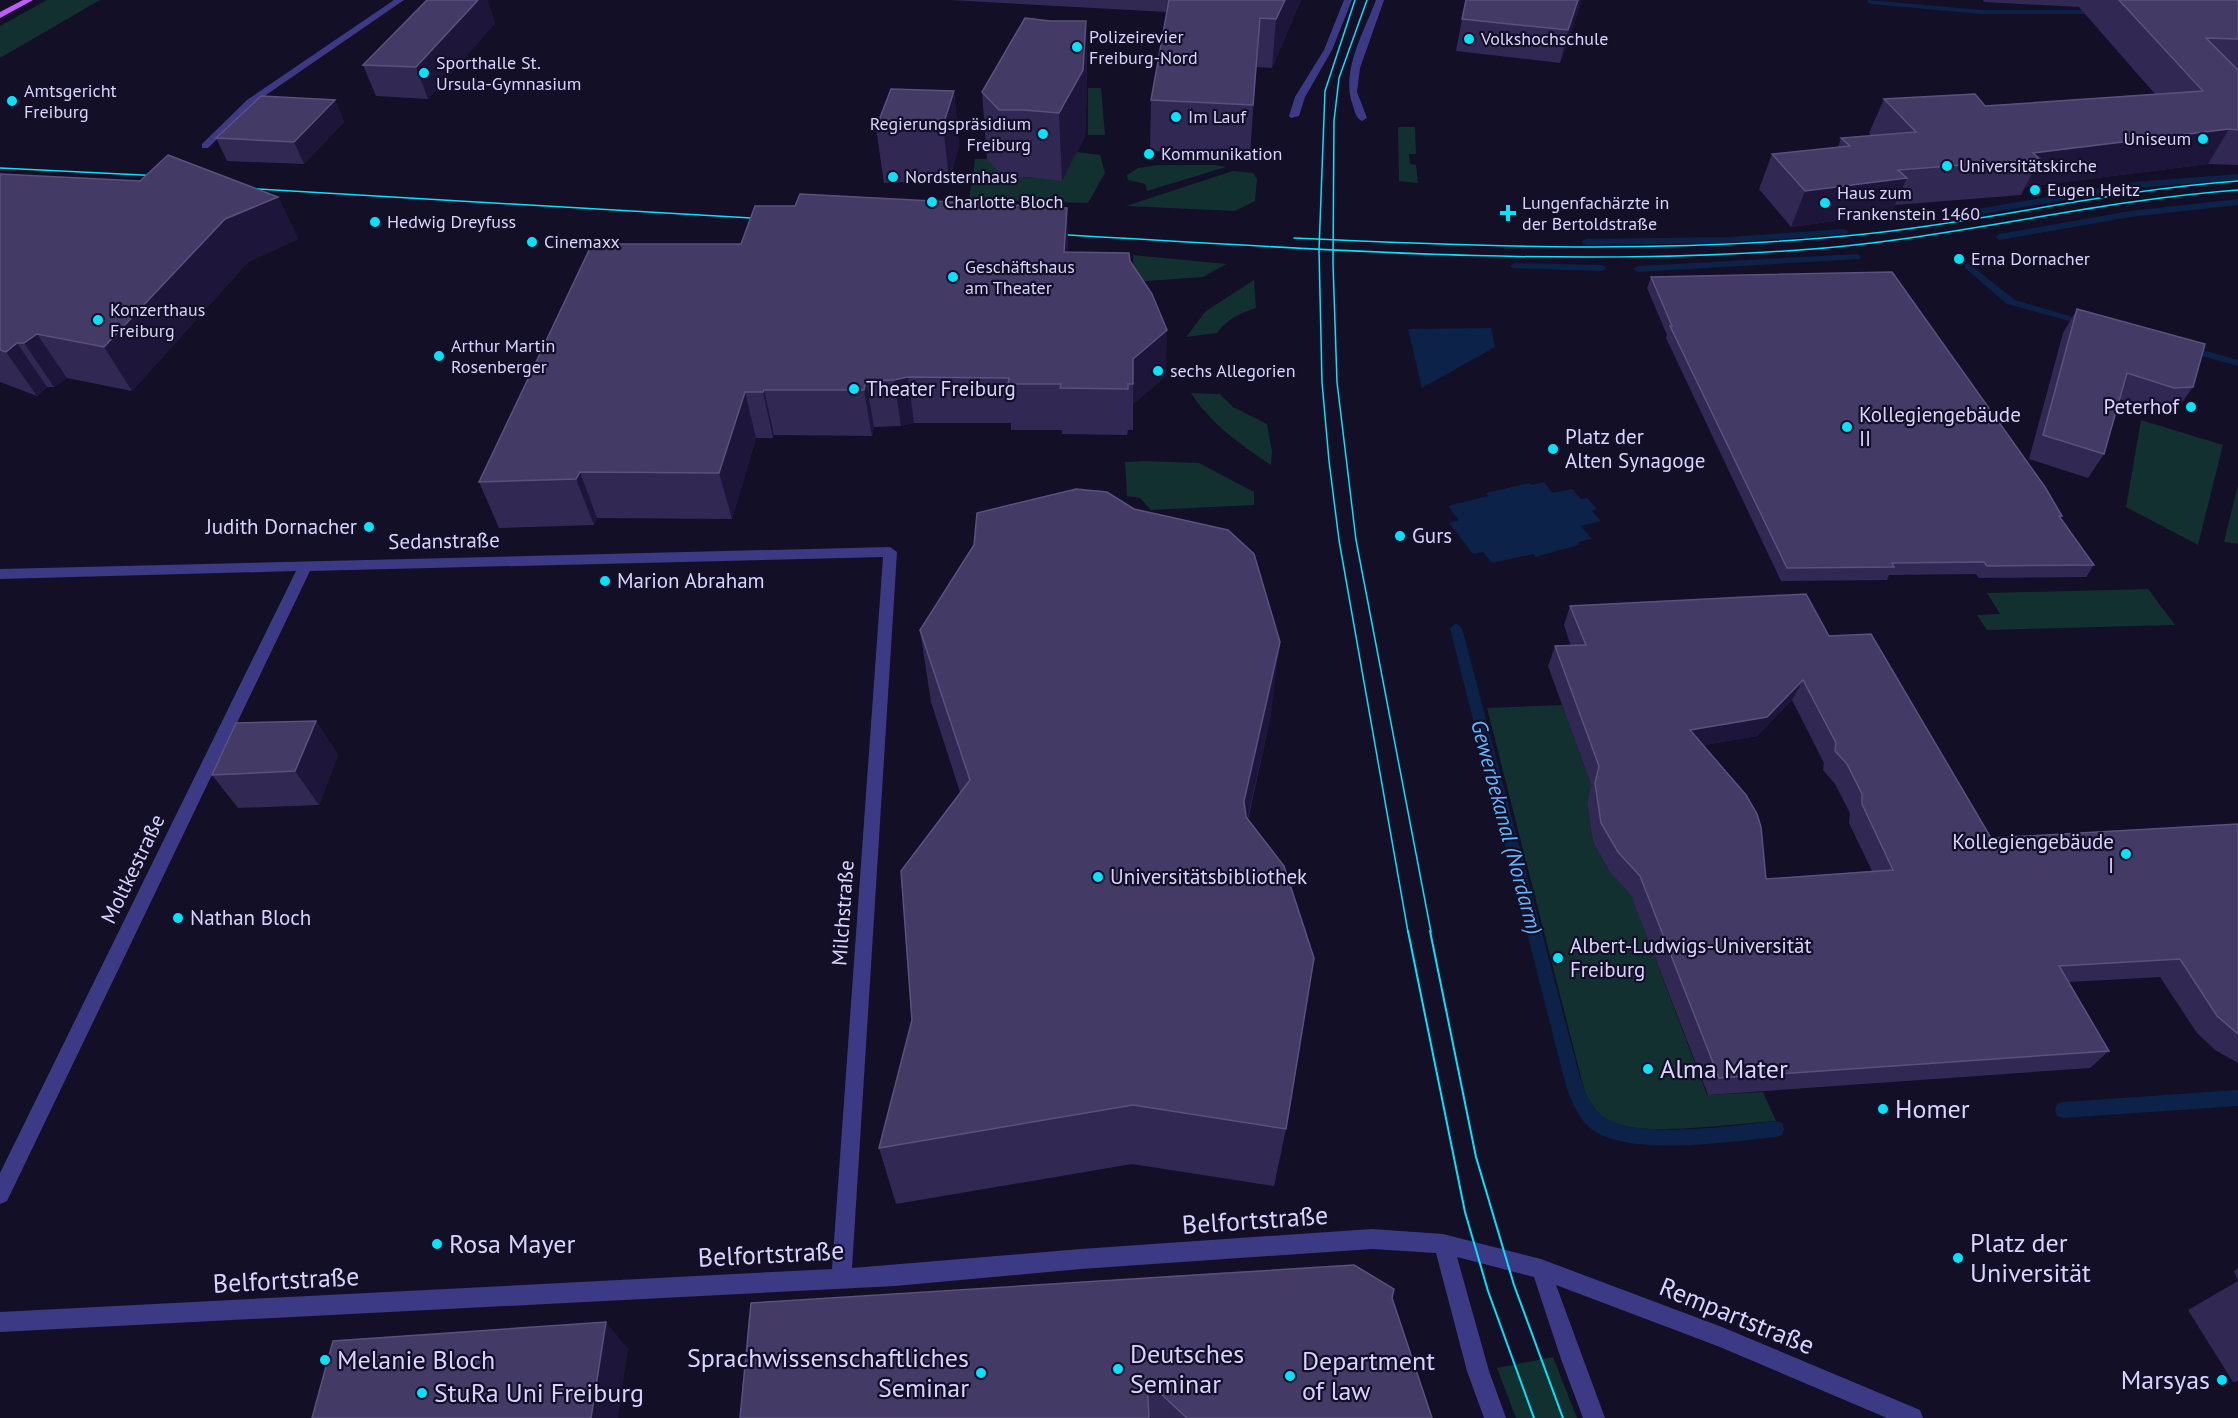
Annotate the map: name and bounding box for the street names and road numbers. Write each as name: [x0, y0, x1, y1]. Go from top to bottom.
street label: Sedanstraße: [388, 526, 500, 555]
street label: Moltkestraße: [95, 810, 171, 928]
street label: Milchstraße: [825, 859, 860, 967]
street label: Belfortstraße: [1181, 1198, 1329, 1241]
street label: Belfortstraße: [697, 1233, 845, 1274]
street label: Belfortstraße: [212, 1259, 360, 1300]
street label: Rempartstraße: [1655, 1270, 1819, 1362]

